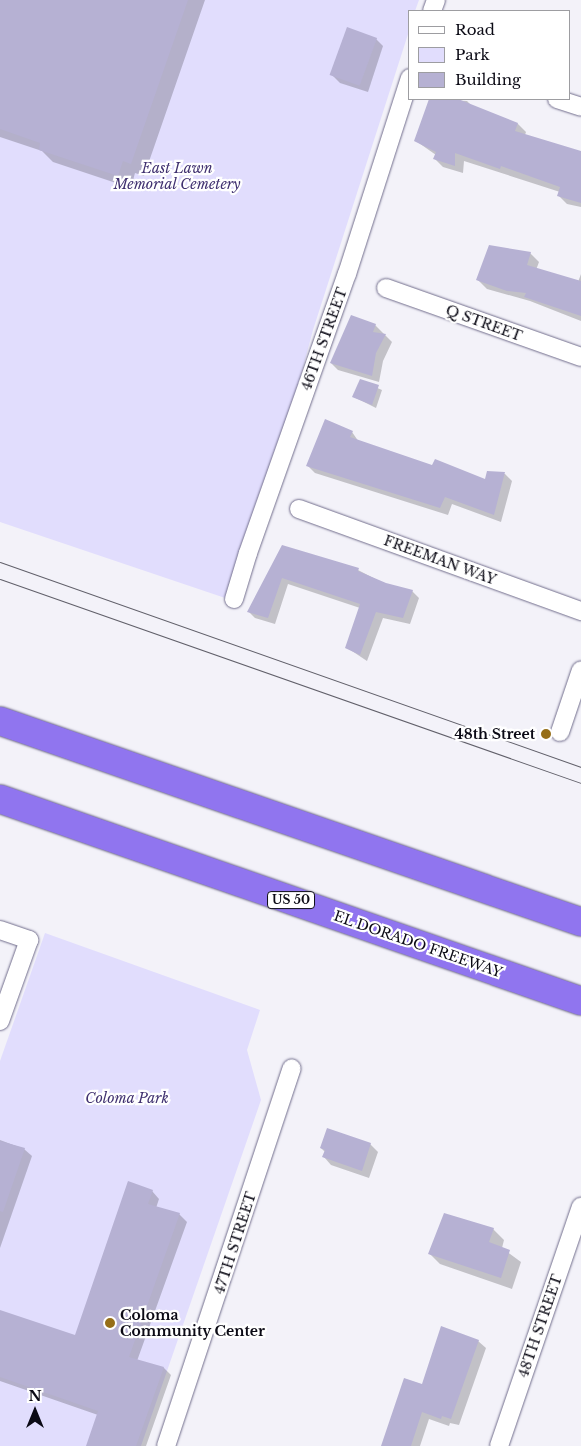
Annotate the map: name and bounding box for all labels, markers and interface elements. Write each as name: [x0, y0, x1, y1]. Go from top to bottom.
legend: [408, 10, 571, 100]
text: Road: [455, 20, 495, 39]
text: Park: [455, 45, 490, 64]
text: Building: [455, 70, 521, 89]
park label: East Lawn Memorial Cemetery: [113, 160, 241, 192]
street label: 46TH STREET: [298, 285, 350, 393]
street label: Q STREET: [444, 301, 524, 345]
street label: FREEMAN WAY: [381, 532, 499, 588]
place label: 48th Street: [455, 726, 535, 742]
marker: 48th Street: [539, 727, 553, 741]
road number: US 50: [266, 890, 316, 910]
street label: EL DORADO FREEWAY: [331, 907, 505, 981]
park label: Coloma Park: [85, 1090, 169, 1106]
street label: 47TH STREET: [211, 1190, 259, 1296]
street label: 48TH STREET: [515, 1272, 565, 1380]
place label: Coloma Community Center: [120, 1307, 265, 1340]
marker: Coloma Community Center: [104, 1317, 116, 1329]
north arrow: [10, 1386, 60, 1436]
text: N: [28, 1387, 42, 1405]

